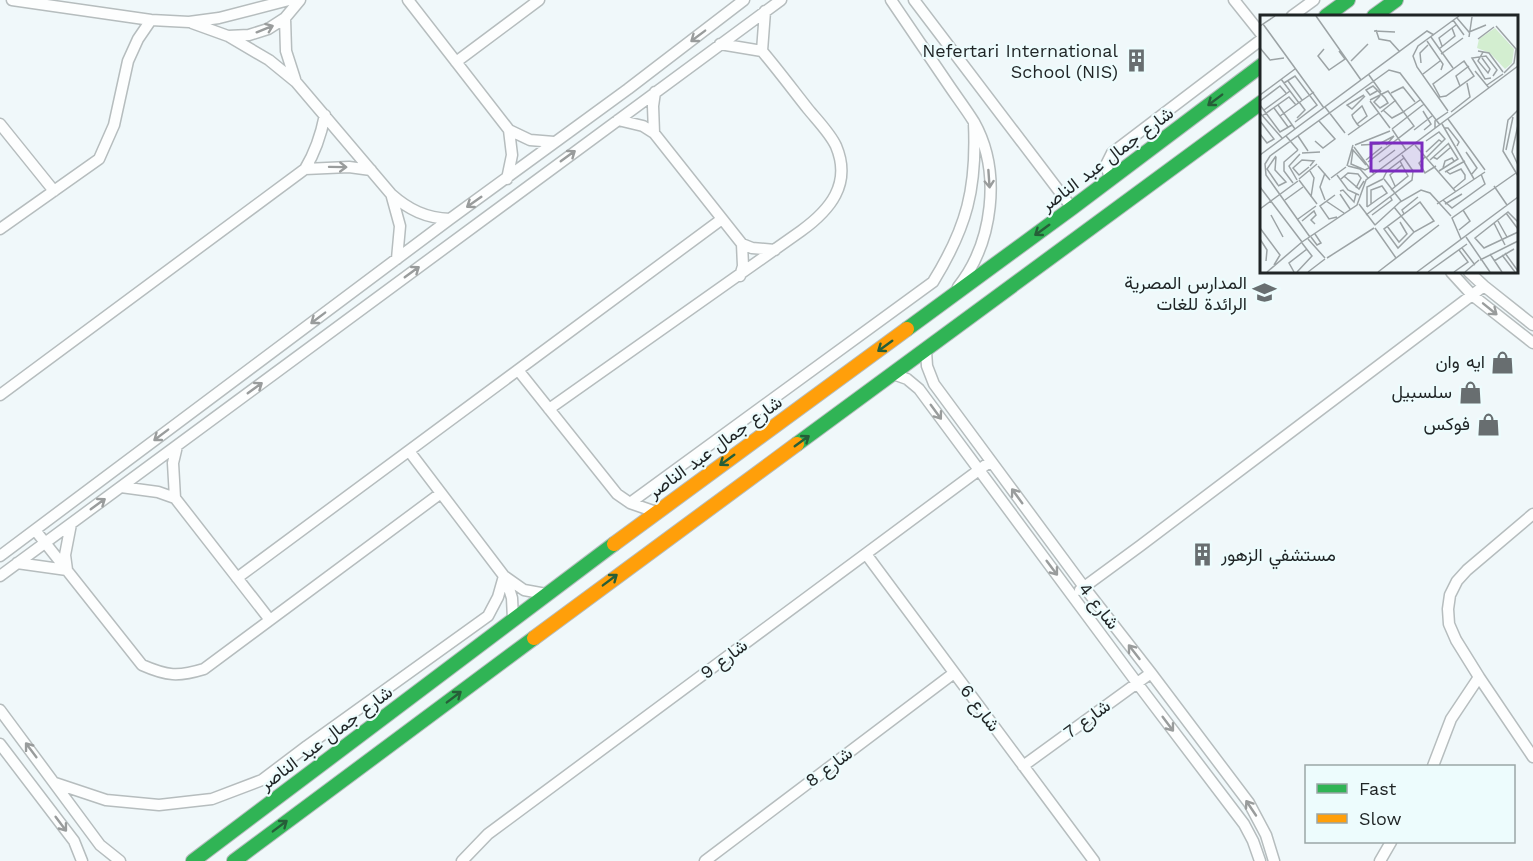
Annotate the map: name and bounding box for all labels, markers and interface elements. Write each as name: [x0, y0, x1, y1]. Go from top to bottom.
inset map: [1260, 15, 1518, 273]
one-way arrow: [255, 23, 274, 34]
one-way arrow: [690, 29, 706, 42]
place label: Nefertari International School (NIS): [922, 40, 1118, 82]
building icon: Nefertari International School (NIS): [1123, 48, 1149, 74]
one-way arrow: [1207, 94, 1223, 106]
street label: شارع جمال عبد الناصر: [1035, 102, 1178, 217]
one-way arrow: [560, 150, 576, 163]
one-way arrow: [328, 161, 348, 173]
one-way arrow: [984, 169, 995, 188]
one-way arrow: [467, 196, 483, 208]
one-way arrow: [1035, 224, 1051, 237]
one-way arrow: [403, 266, 419, 278]
place label: المدارس المصرية الرائدة للغات: [1124, 272, 1247, 315]
school or university icon: المدارس المصرية الرائدة للغات: [1252, 280, 1278, 306]
one-way arrow: [1482, 303, 1498, 316]
one-way arrow: [310, 312, 326, 325]
one-way arrow: [878, 340, 894, 352]
shop icon: ايه وان: [1490, 349, 1516, 375]
place label: ايه وان: [1435, 351, 1485, 373]
shop icon: سلسبيل: [1457, 379, 1483, 405]
place label: سلسبيل: [1391, 381, 1452, 403]
one-way arrow: [246, 382, 262, 394]
street label: شارع جمال عبد الناصر: [643, 391, 787, 504]
one-way arrow: [929, 403, 942, 419]
shop icon: فوكس: [1475, 411, 1501, 437]
place label: فوكس: [1424, 413, 1470, 435]
one-way arrow: [154, 429, 170, 441]
one-way arrow: [793, 435, 809, 447]
one-way arrow: [720, 454, 736, 467]
one-way arrow: [1011, 489, 1023, 505]
one-way arrow: [89, 498, 105, 510]
building icon: مستشفي الزهور: [1190, 542, 1216, 568]
place label: مستشفي الزهور: [1220, 544, 1336, 570]
one-way arrow: [1046, 560, 1058, 576]
one-way arrow: [602, 574, 618, 587]
street label: شارع 4: [1073, 578, 1124, 634]
street label: شارع 9: [696, 634, 753, 685]
one-way arrow: [1128, 644, 1141, 660]
street label: شارع 6: [954, 680, 1005, 737]
street label: شارع جمال عبد الناصر: [254, 681, 397, 796]
one-way arrow: [445, 691, 461, 703]
street label: شارع 7: [1059, 695, 1115, 744]
one-way arrow: [1162, 716, 1175, 732]
street label: شارع 8: [801, 742, 858, 793]
one-way arrow: [24, 743, 37, 759]
legend: [1305, 765, 1515, 843]
text: Fast: [1359, 778, 1397, 799]
one-way arrow: [1245, 799, 1258, 816]
text: Slow: [1359, 808, 1402, 829]
one-way arrow: [54, 816, 67, 832]
one-way arrow: [272, 820, 288, 832]

